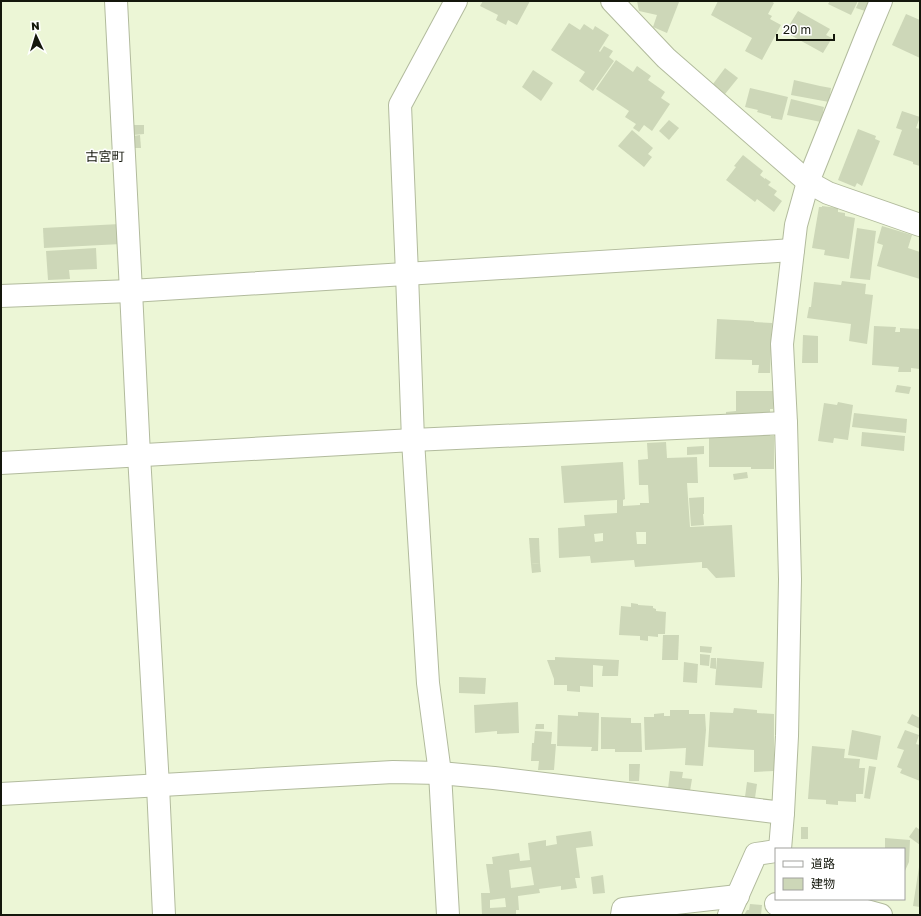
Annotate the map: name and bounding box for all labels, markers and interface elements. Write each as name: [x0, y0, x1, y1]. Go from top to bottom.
north arrow: [16, 16, 56, 56]
scale bar: [777, 16, 834, 42]
text: N: [31, 19, 40, 32]
text: 20 m: [783, 22, 811, 37]
district label: 古宮町: [85, 148, 125, 164]
legend: [775, 848, 905, 900]
text: 道路: [811, 856, 835, 871]
text: 建物: [811, 876, 835, 891]

